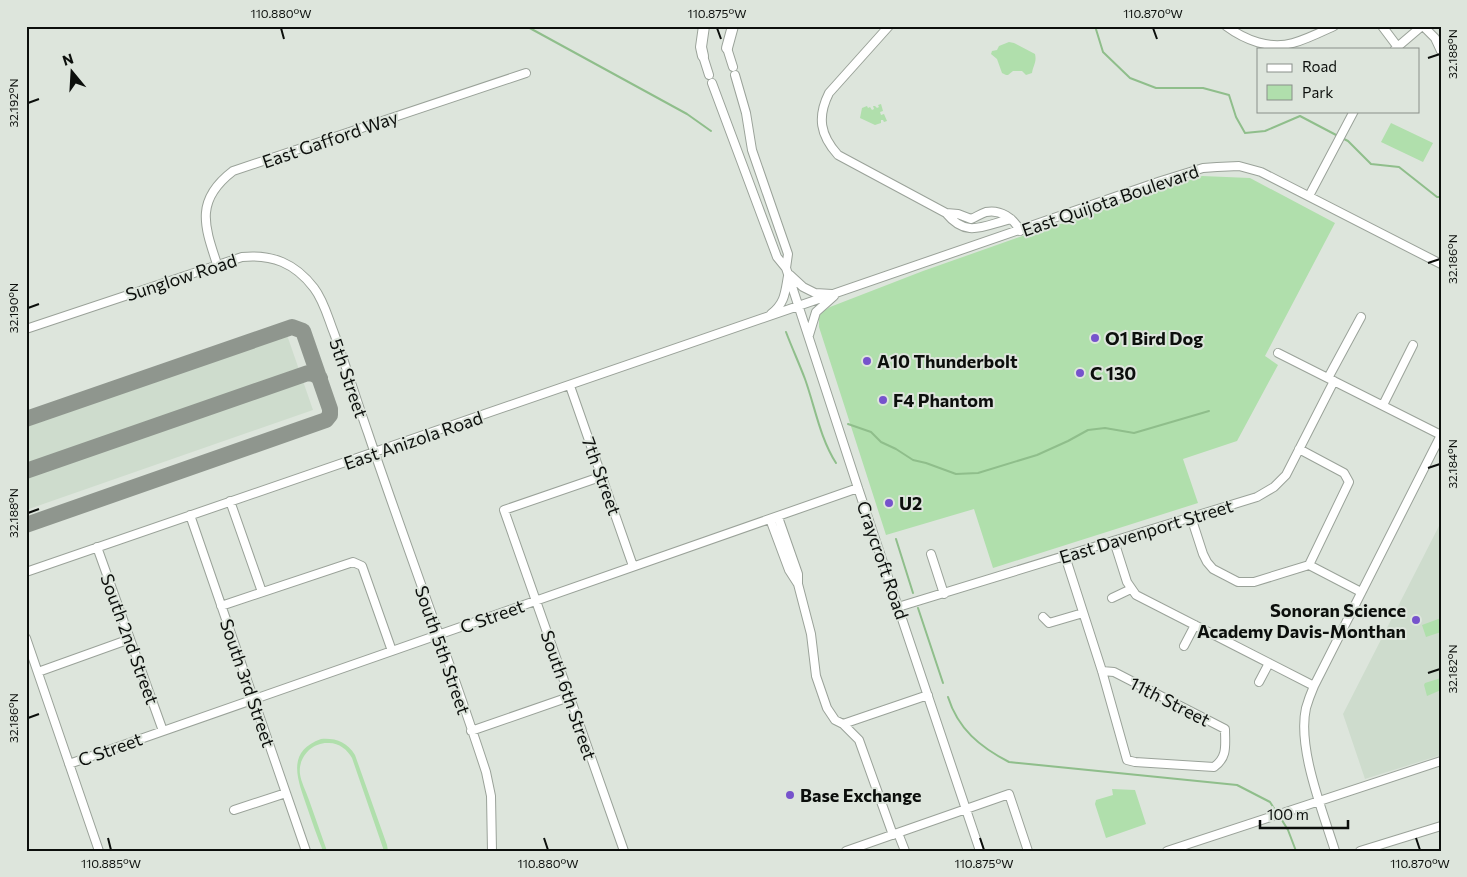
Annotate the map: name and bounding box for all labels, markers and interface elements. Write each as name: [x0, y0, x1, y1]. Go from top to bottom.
text: 110.880°W: [251, 6, 311, 20]
text: 110.875°W: [688, 6, 746, 20]
text: 110.870°W: [1123, 6, 1183, 20]
text: 32.188°N: [1445, 29, 1459, 79]
north arrow: [48, 48, 98, 98]
legend: [1257, 48, 1420, 112]
text: N: [60, 49, 75, 69]
text: Road: [1302, 57, 1337, 75]
text: 32.192°N: [6, 78, 20, 128]
text: Park: [1302, 83, 1333, 101]
street label: East Gafford Way: [259, 105, 401, 173]
street label: East Quijota Boulevard: [1019, 159, 1201, 241]
text: 32.186°N: [1445, 234, 1459, 284]
street label: Sunglow Road: [123, 249, 239, 305]
text: 32.190°N: [6, 283, 20, 333]
place label: O1 Bird Dog: [1105, 327, 1203, 349]
marker: O1 Bird Dog: [1089, 332, 1101, 344]
street label: 5th Street: [325, 335, 373, 421]
place label: A10 Thunderbolt: [877, 350, 1018, 372]
marker: A10 Thunderbolt: [861, 355, 873, 367]
place label: C 130: [1090, 362, 1136, 384]
marker: C 130: [1074, 367, 1086, 379]
place label: F4 Phantom: [893, 389, 994, 411]
marker: F4 Phantom: [877, 394, 889, 406]
street label: East Anizola Road: [341, 406, 485, 474]
street label: 7th Street: [578, 434, 626, 518]
text: 32.184°N: [1445, 439, 1459, 489]
text: 32.188°N: [6, 488, 20, 538]
place label: U2: [899, 492, 922, 514]
street label: East Davenport Street: [1056, 494, 1236, 568]
marker: U2: [883, 497, 895, 509]
street label: Craycroft Road: [852, 498, 914, 622]
street label: South 2nd Street: [96, 571, 164, 707]
street label: South 5th Street: [411, 583, 475, 717]
street label: C Street: [457, 594, 527, 638]
place label: Sonoran Science Academy Davis-Monthan: [1197, 599, 1406, 642]
marker: Sonoran Science Academy Davis-Monthan: [1410, 614, 1422, 626]
street label: South 3rd Street: [216, 616, 280, 750]
street label: South 6th Street: [537, 627, 601, 763]
text: 32.182°N: [1445, 644, 1459, 694]
street label: 11th Street: [1126, 671, 1214, 731]
text: 32.186°N: [6, 693, 20, 743]
street label: C Street: [75, 727, 145, 771]
place label: Base Exchange: [800, 784, 921, 806]
marker: Base Exchange: [784, 789, 796, 801]
scale bar: [1260, 797, 1347, 829]
text: 100 m: [1267, 805, 1309, 823]
text: 110.885°W: [81, 856, 141, 870]
text: 110.880°W: [518, 856, 578, 870]
text: 110.875°W: [955, 856, 1013, 870]
text: 110.870°W: [1390, 856, 1450, 870]

